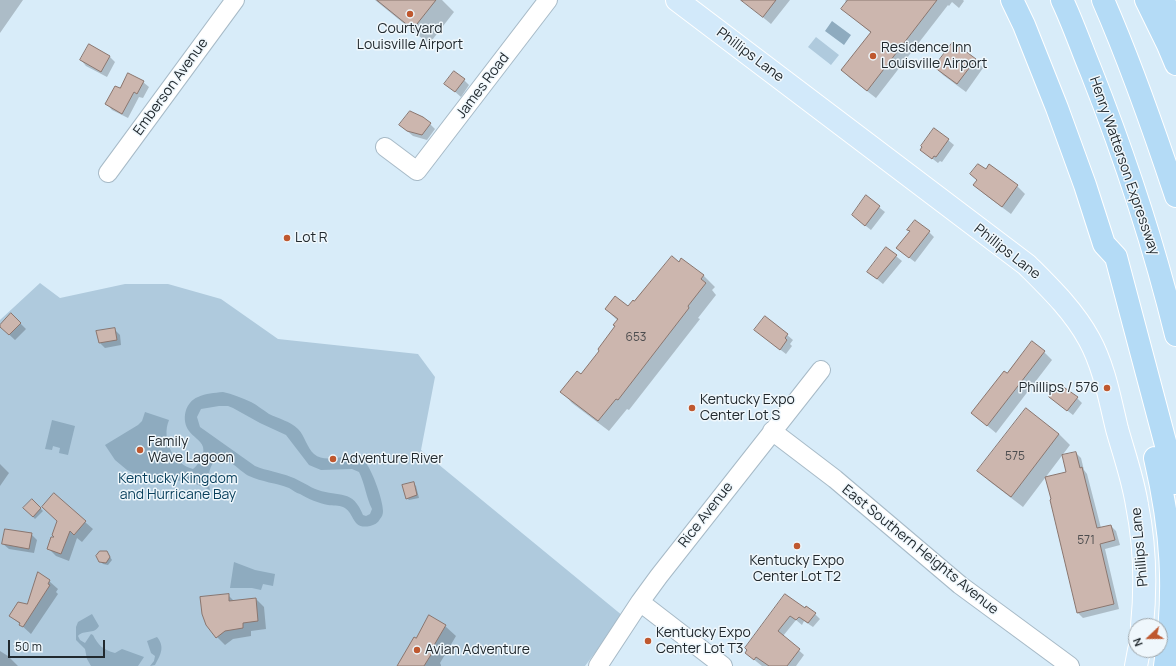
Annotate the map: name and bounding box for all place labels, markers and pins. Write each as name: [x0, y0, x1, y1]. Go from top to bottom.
marker: Courtyard Louisville Airport: [405, 9, 415, 19]
place label: Courtyard Louisville Airport: [357, 21, 463, 54]
place label: Residence Inn Louisville Airport: [881, 40, 987, 72]
marker: Residence Inn Louisville Airport: [868, 51, 878, 61]
place label: Lot R: [295, 230, 328, 246]
marker: Lot R: [282, 233, 292, 243]
place label: Phillips / 576: [1019, 380, 1099, 396]
marker: Phillips / 576: [1102, 383, 1112, 393]
place label: Kentucky Expo Center Lot S: [700, 392, 795, 424]
marker: Kentucky Expo Center Lot S: [687, 403, 697, 413]
place label: Family Wave Lagoon: [148, 434, 234, 466]
marker: Family Wave Lagoon: [135, 445, 145, 455]
place label: Adventure River: [341, 451, 443, 467]
marker: Adventure River: [328, 454, 338, 464]
marker: Kentucky Expo Center Lot T2: [792, 541, 802, 551]
place label: Kentucky Expo Center Lot T2: [750, 553, 844, 586]
place label: Kentucky Expo Center Lot T3: [656, 625, 751, 658]
marker: Kentucky Expo Center Lot T3: [643, 636, 653, 646]
place label: Avian Adventure: [425, 642, 530, 658]
marker: Avian Adventure: [412, 645, 422, 655]

